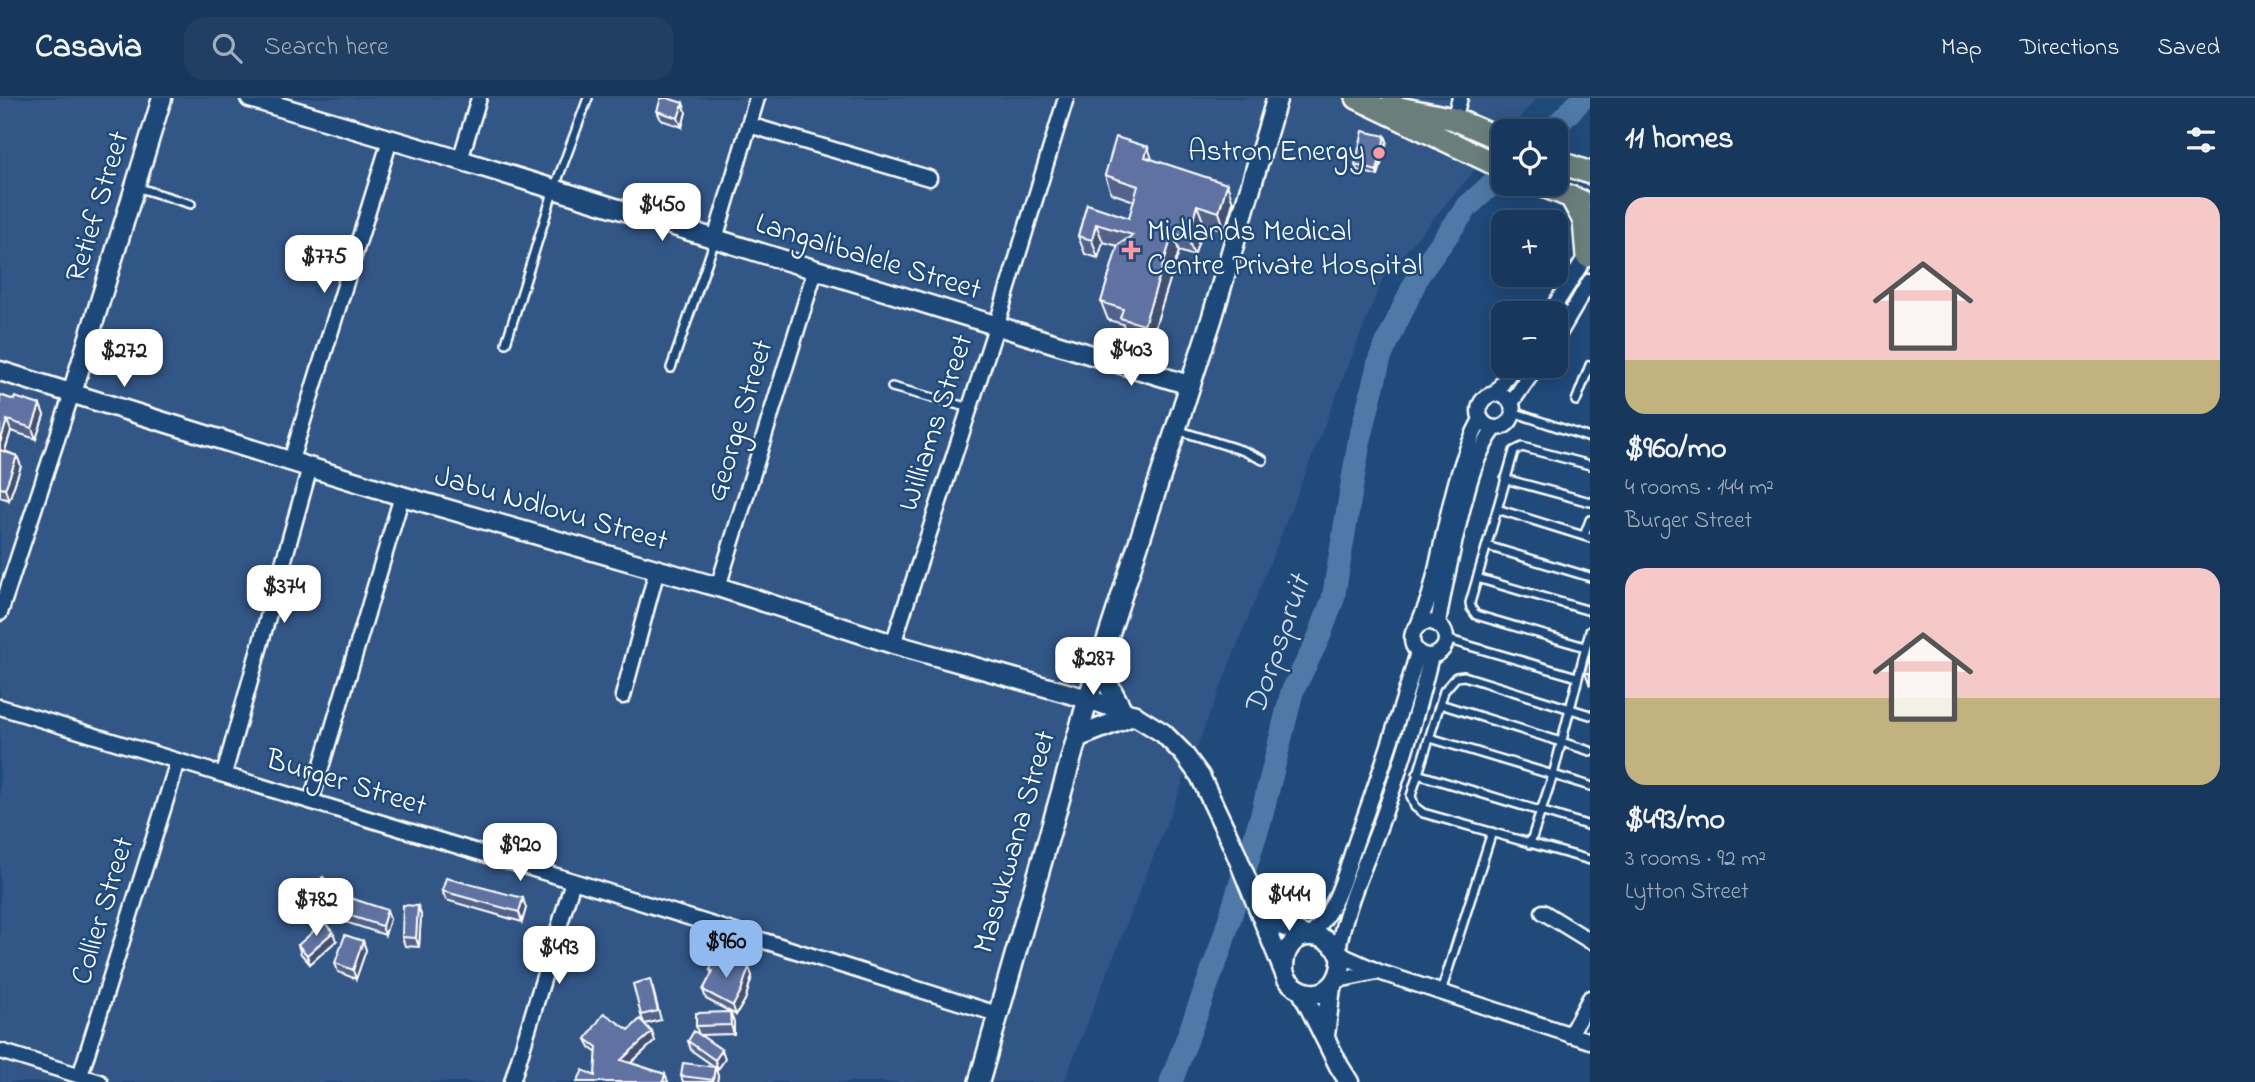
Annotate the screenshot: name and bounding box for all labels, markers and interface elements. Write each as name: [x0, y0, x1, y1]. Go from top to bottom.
search box: [184, 17, 674, 80]
text: Casavia: [35, 24, 142, 72]
icon: search: [208, 29, 246, 67]
text: Search here: [264, 29, 389, 67]
text: Map: [1941, 31, 1982, 66]
text: Directions: [2020, 31, 2119, 66]
text: Saved: [2157, 31, 2220, 66]
text: 11 homes: [1625, 118, 1733, 162]
map controls: [1491, 119, 1568, 378]
button: locate: [1491, 119, 1568, 196]
icon: filters: [2182, 121, 2220, 159]
street label: Retief Street: [55, 126, 143, 288]
place label: Astron Energy: [1188, 131, 1365, 175]
marker: Astron Energy: [1371, 145, 1387, 161]
pin: $450: [621, 184, 703, 243]
text: $450: [639, 189, 685, 222]
street label: Langalibalele Street: [750, 203, 986, 313]
button: +: [1491, 210, 1568, 287]
place label: Midlands Medical Centre Private Hospital: [1147, 211, 1422, 289]
pin: $775: [283, 236, 365, 295]
marker: Midlands Medical Centre Private Hospital: [1121, 240, 1141, 260]
text: $775: [301, 241, 347, 274]
icon: home: [1860, 243, 1986, 369]
button: −: [1491, 301, 1568, 378]
pin: $403: [1090, 328, 1172, 388]
street label: Williams Street: [888, 329, 986, 517]
pin: $272: [83, 330, 165, 389]
text: $403: [1110, 334, 1152, 367]
text: $272: [101, 335, 147, 368]
street label: George Street: [696, 335, 786, 507]
text: $960/mo: [1625, 428, 1727, 472]
street label: Jabu Ndlovu Street: [429, 456, 673, 564]
text: 4 rooms · 144 m²: [1625, 472, 1774, 505]
text: Burger Street: [1625, 505, 1752, 538]
pin: $374: [243, 566, 325, 625]
water label: Dorpspruit: [1233, 566, 1326, 723]
text: $374: [263, 571, 305, 604]
icon: home: [1860, 614, 1986, 740]
pin: $287: [1052, 638, 1134, 697]
text: $287: [1071, 643, 1115, 676]
street label: Masukwana Street: [963, 725, 1069, 959]
street label: Burger Street: [259, 738, 432, 829]
text: $493/mo: [1625, 799, 1725, 843]
pin: $920: [479, 824, 561, 883]
text: $920: [499, 829, 541, 862]
street label: Collier Street: [61, 832, 147, 990]
text: 3 rooms · 92 m²: [1625, 843, 1766, 876]
pin: $444: [1248, 874, 1330, 933]
text: Lytton Street: [1625, 876, 1749, 909]
pin: $782: [275, 878, 357, 938]
text: $444: [1268, 879, 1310, 912]
text: $782: [294, 884, 338, 917]
pin: $960: [685, 920, 767, 980]
pin: $493: [518, 926, 600, 986]
text: $960: [706, 926, 746, 959]
text: $493: [539, 932, 579, 965]

